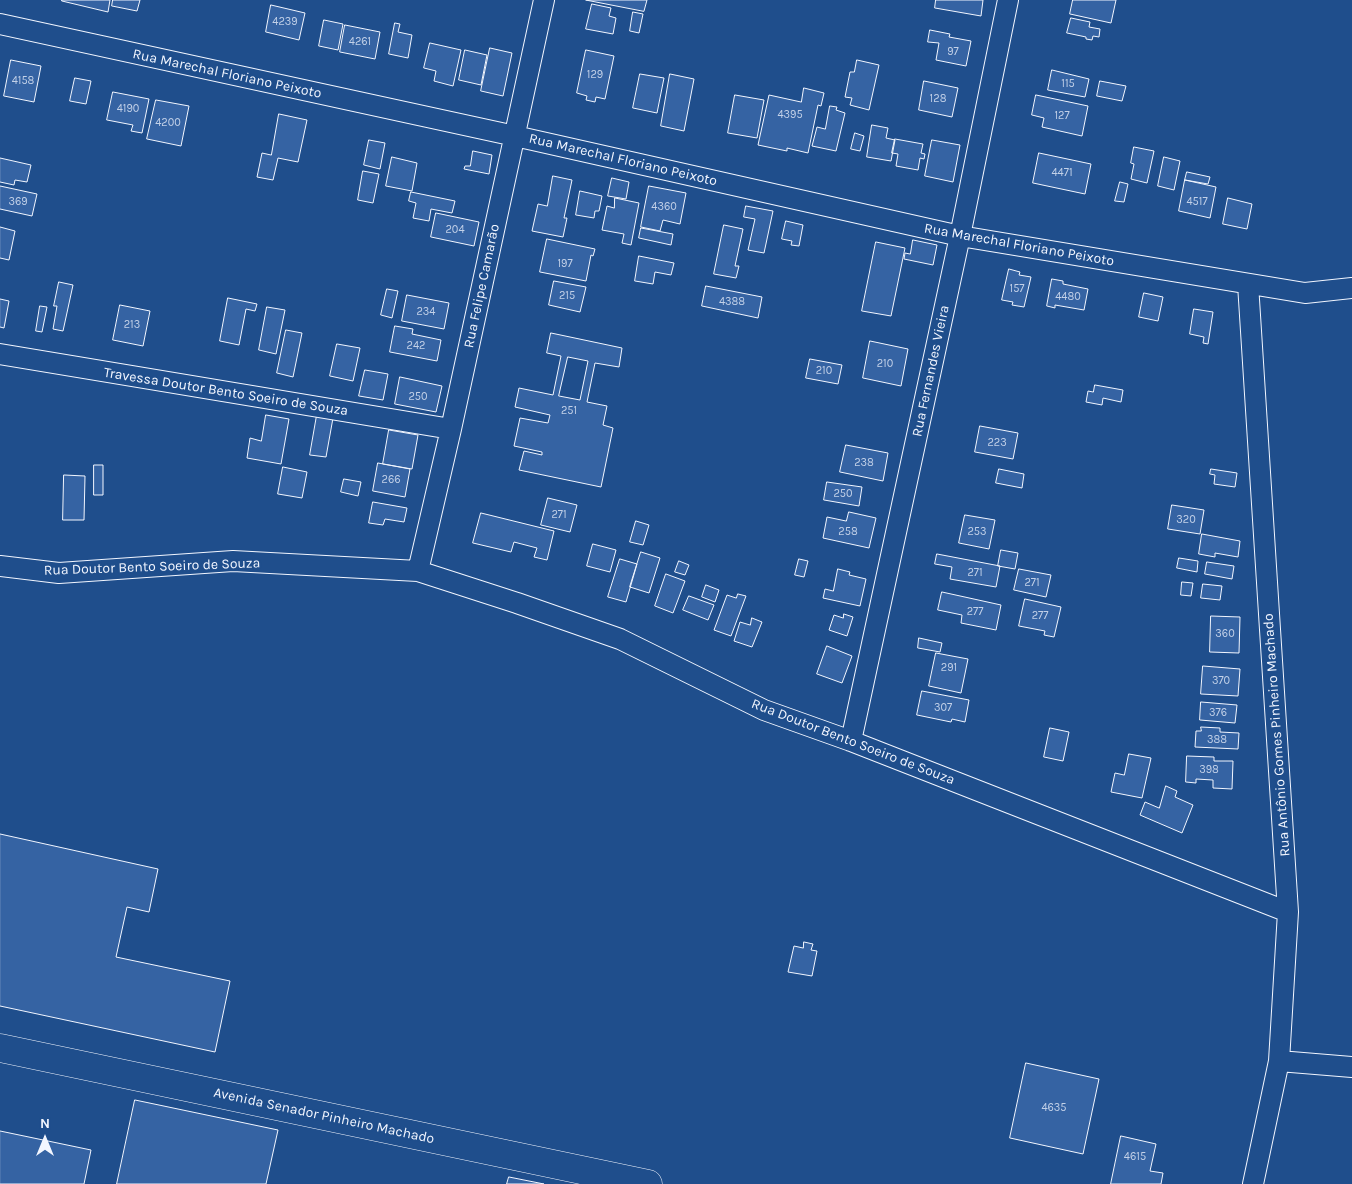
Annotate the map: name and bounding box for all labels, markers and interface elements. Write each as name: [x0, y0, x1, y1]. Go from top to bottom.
house number: 4239: [272, 15, 298, 29]
house number: 4261: [349, 35, 371, 49]
house number: 97: [947, 45, 959, 59]
street label: Rua Marechal Floriano Peixoto: [131, 46, 323, 102]
house number: 129: [587, 68, 603, 82]
house number: 4158: [12, 74, 34, 88]
house number: 115: [1061, 77, 1075, 91]
house number: 128: [930, 92, 946, 106]
house number: 4190: [117, 102, 139, 116]
house number: 4395: [777, 108, 803, 122]
house number: 127: [1054, 109, 1070, 123]
house number: 4200: [155, 116, 181, 130]
street label: Rua Marechal Floriano Peixoto: [527, 130, 719, 190]
house number: 4471: [1051, 166, 1073, 180]
house number: 369: [8, 195, 28, 209]
house number: 4517: [1186, 195, 1208, 209]
house number: 4360: [651, 200, 677, 214]
street label: Rua Marechal Floriano Peixoto: [923, 220, 1115, 270]
street label: Rua Felipe Camarão: [461, 222, 503, 350]
house number: 204: [445, 223, 465, 237]
house number: 197: [557, 257, 573, 271]
house number: 157: [1009, 282, 1025, 296]
house number: 215: [559, 289, 575, 303]
house number: 4480: [1055, 290, 1081, 304]
house number: 4388: [719, 295, 745, 309]
street label: Rua Fernandes Vieira: [909, 304, 953, 438]
house number: 234: [416, 305, 436, 319]
house number: 213: [124, 318, 140, 332]
house number: 242: [407, 339, 425, 353]
house number: 210: [877, 357, 893, 371]
street label: Travessa Doutor Bento Soeiro de Souza: [103, 364, 349, 420]
house number: 210: [816, 364, 832, 378]
house number: 250: [408, 390, 428, 404]
house number: 251: [561, 404, 577, 418]
house number: 223: [987, 436, 1007, 450]
house number: 238: [854, 456, 874, 470]
house number: 266: [382, 473, 400, 487]
house number: 250: [833, 487, 853, 501]
house number: 271: [551, 508, 567, 522]
house number: 320: [1176, 513, 1196, 527]
house number: 258: [838, 525, 858, 539]
house number: 253: [967, 525, 987, 539]
street label: Rua Doutor Bento Soeiro de Souza: [43, 555, 261, 579]
house number: 271: [967, 566, 983, 580]
house number: 271: [1024, 576, 1040, 590]
house number: 277: [967, 605, 983, 619]
house number: 277: [1032, 609, 1048, 623]
street label: Rua Antônio Gomes Pinheiro Machado: [1260, 613, 1294, 857]
house number: 360: [1215, 627, 1235, 641]
house number: 291: [941, 661, 957, 675]
house number: 370: [1212, 674, 1230, 688]
street label: Rua Doutor Bento Soeiro de Souza: [749, 695, 957, 789]
house number: 307: [934, 701, 952, 715]
house number: 376: [1209, 706, 1227, 720]
house number: 388: [1207, 733, 1227, 747]
house number: 398: [1199, 763, 1219, 777]
street label: Avenida Senador Pinheiro Machado: [212, 1084, 436, 1148]
house number: 4635: [1041, 1101, 1067, 1115]
north arrow: [20, 1114, 70, 1164]
text: N: [40, 1115, 50, 1132]
house number: 4615: [1124, 1150, 1146, 1164]

